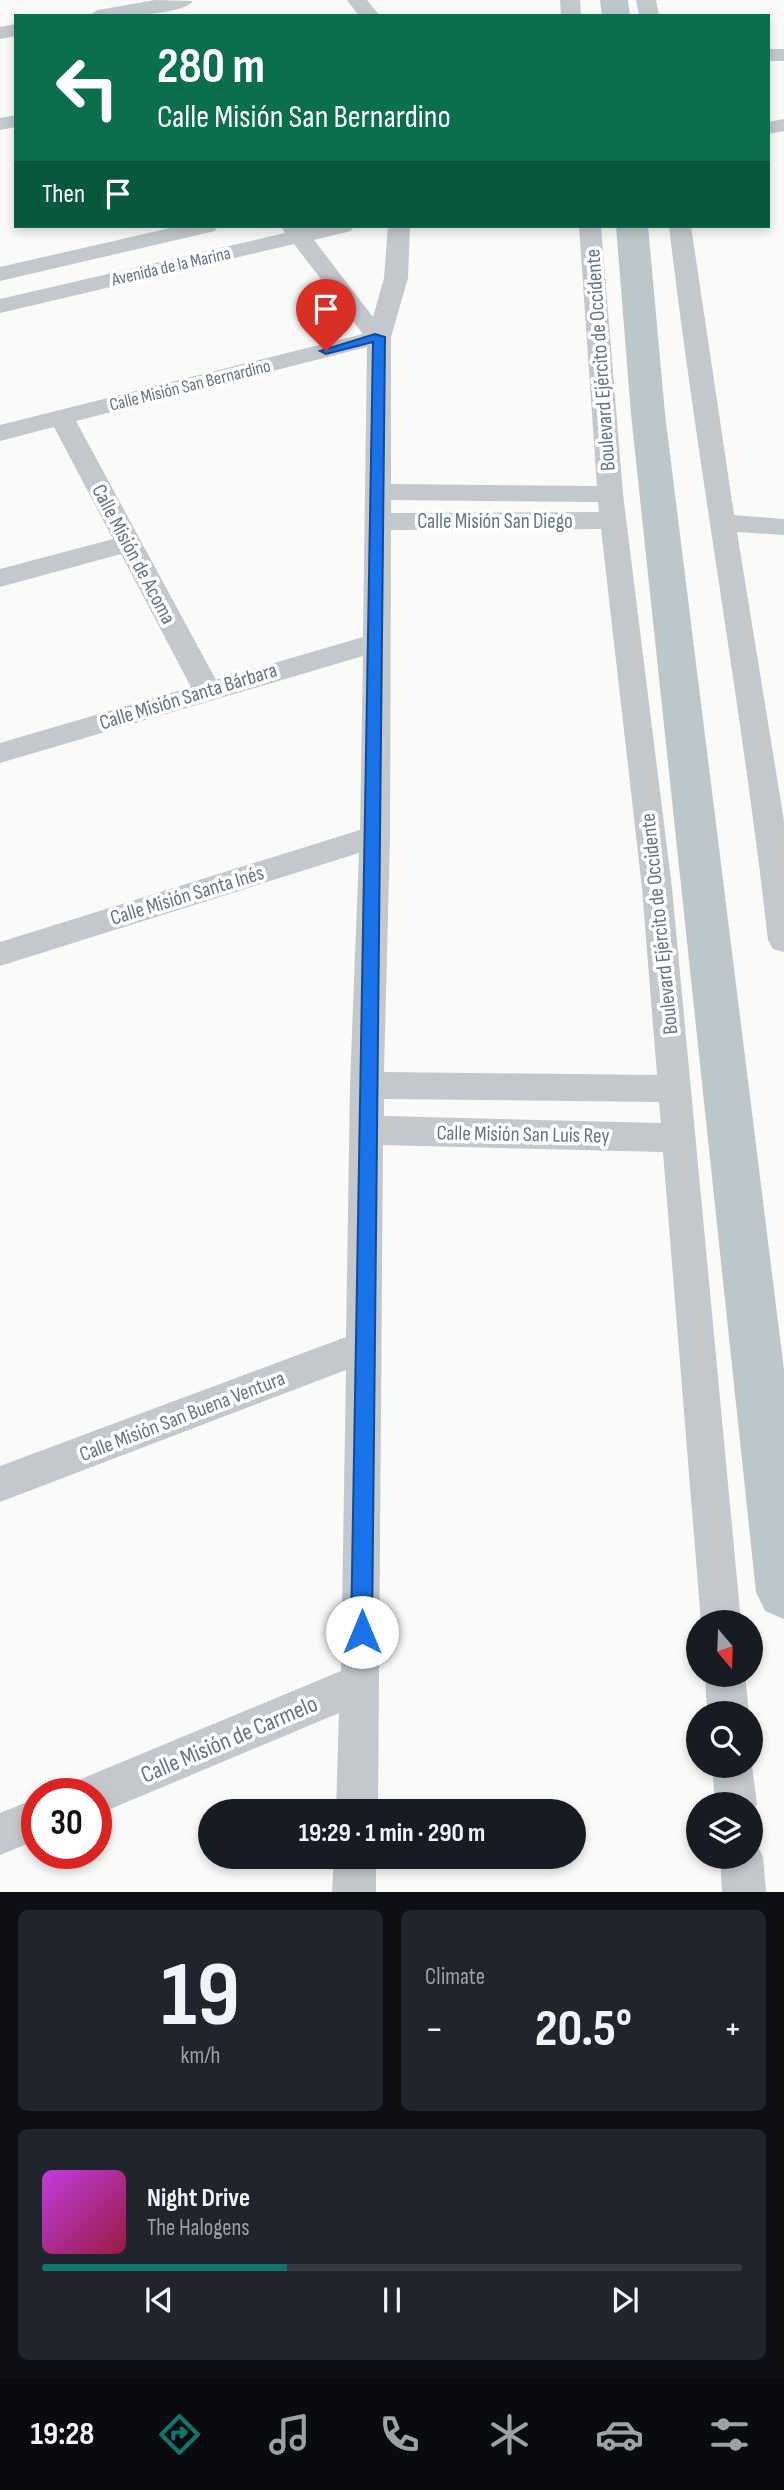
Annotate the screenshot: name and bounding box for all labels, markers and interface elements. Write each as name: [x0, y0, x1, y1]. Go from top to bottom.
text: 280 m: [157, 38, 265, 97]
icon: left: [42, 42, 133, 133]
text: Calle Misión San Bernardino: [157, 98, 451, 137]
icon: arrive: [99, 175, 137, 213]
text: Then: [42, 179, 85, 210]
street label: Avenida de la Marina: [109, 243, 233, 291]
street label: Boulevard Ejército de Occidente: [580, 248, 621, 472]
pin: [296, 279, 356, 351]
icon: arrive: [307, 290, 345, 328]
street label: Calle Misión San Bernardino: [107, 355, 273, 416]
street label: Calle Misión de Acoma: [86, 480, 181, 628]
street label: Calle Misión San Diego: [417, 509, 573, 534]
street label: Calle Misión Santa Bárbara: [96, 658, 280, 735]
street label: Boulevard Ejército de Occidente: [635, 812, 684, 1036]
street label: Calle Misión Santa Inés: [107, 860, 267, 931]
street label: Calle Misión San Luis Rey: [436, 1120, 610, 1149]
street label: Calle Misión San Buena Ventura: [76, 1366, 288, 1467]
position arrow: [325, 1595, 399, 1669]
north arrow: [686, 1610, 763, 1687]
map controls: [686, 1610, 763, 1869]
street label: Calle Misión de Carmelo: [137, 1689, 322, 1790]
button: search: [686, 1701, 763, 1778]
speed limit sign: 30: [21, 1778, 112, 1869]
button: layers: [686, 1792, 763, 1869]
text: 19:29 · 1 min · 290 m: [299, 1818, 485, 1849]
text: 19: [161, 1942, 240, 2051]
text: Climate: [425, 1963, 485, 1991]
text: 20.5°: [535, 1998, 632, 2061]
text: −: [425, 2007, 444, 2052]
text: +: [723, 2007, 742, 2052]
text: km/h: [181, 2042, 220, 2070]
text: Night Drive: [147, 2183, 250, 2214]
text: The Halogens: [147, 2214, 250, 2242]
icon: previous: [140, 2281, 178, 2319]
icon: pause: [373, 2281, 411, 2319]
icon: next: [606, 2281, 644, 2319]
icon: directions: [155, 2410, 204, 2459]
icon: music: [265, 2410, 314, 2459]
icon: phone: [375, 2410, 424, 2459]
icon: climate: [485, 2410, 534, 2459]
icon: car: [595, 2410, 644, 2459]
icon: filters: [705, 2410, 754, 2459]
text: 19:28: [30, 2415, 94, 2454]

